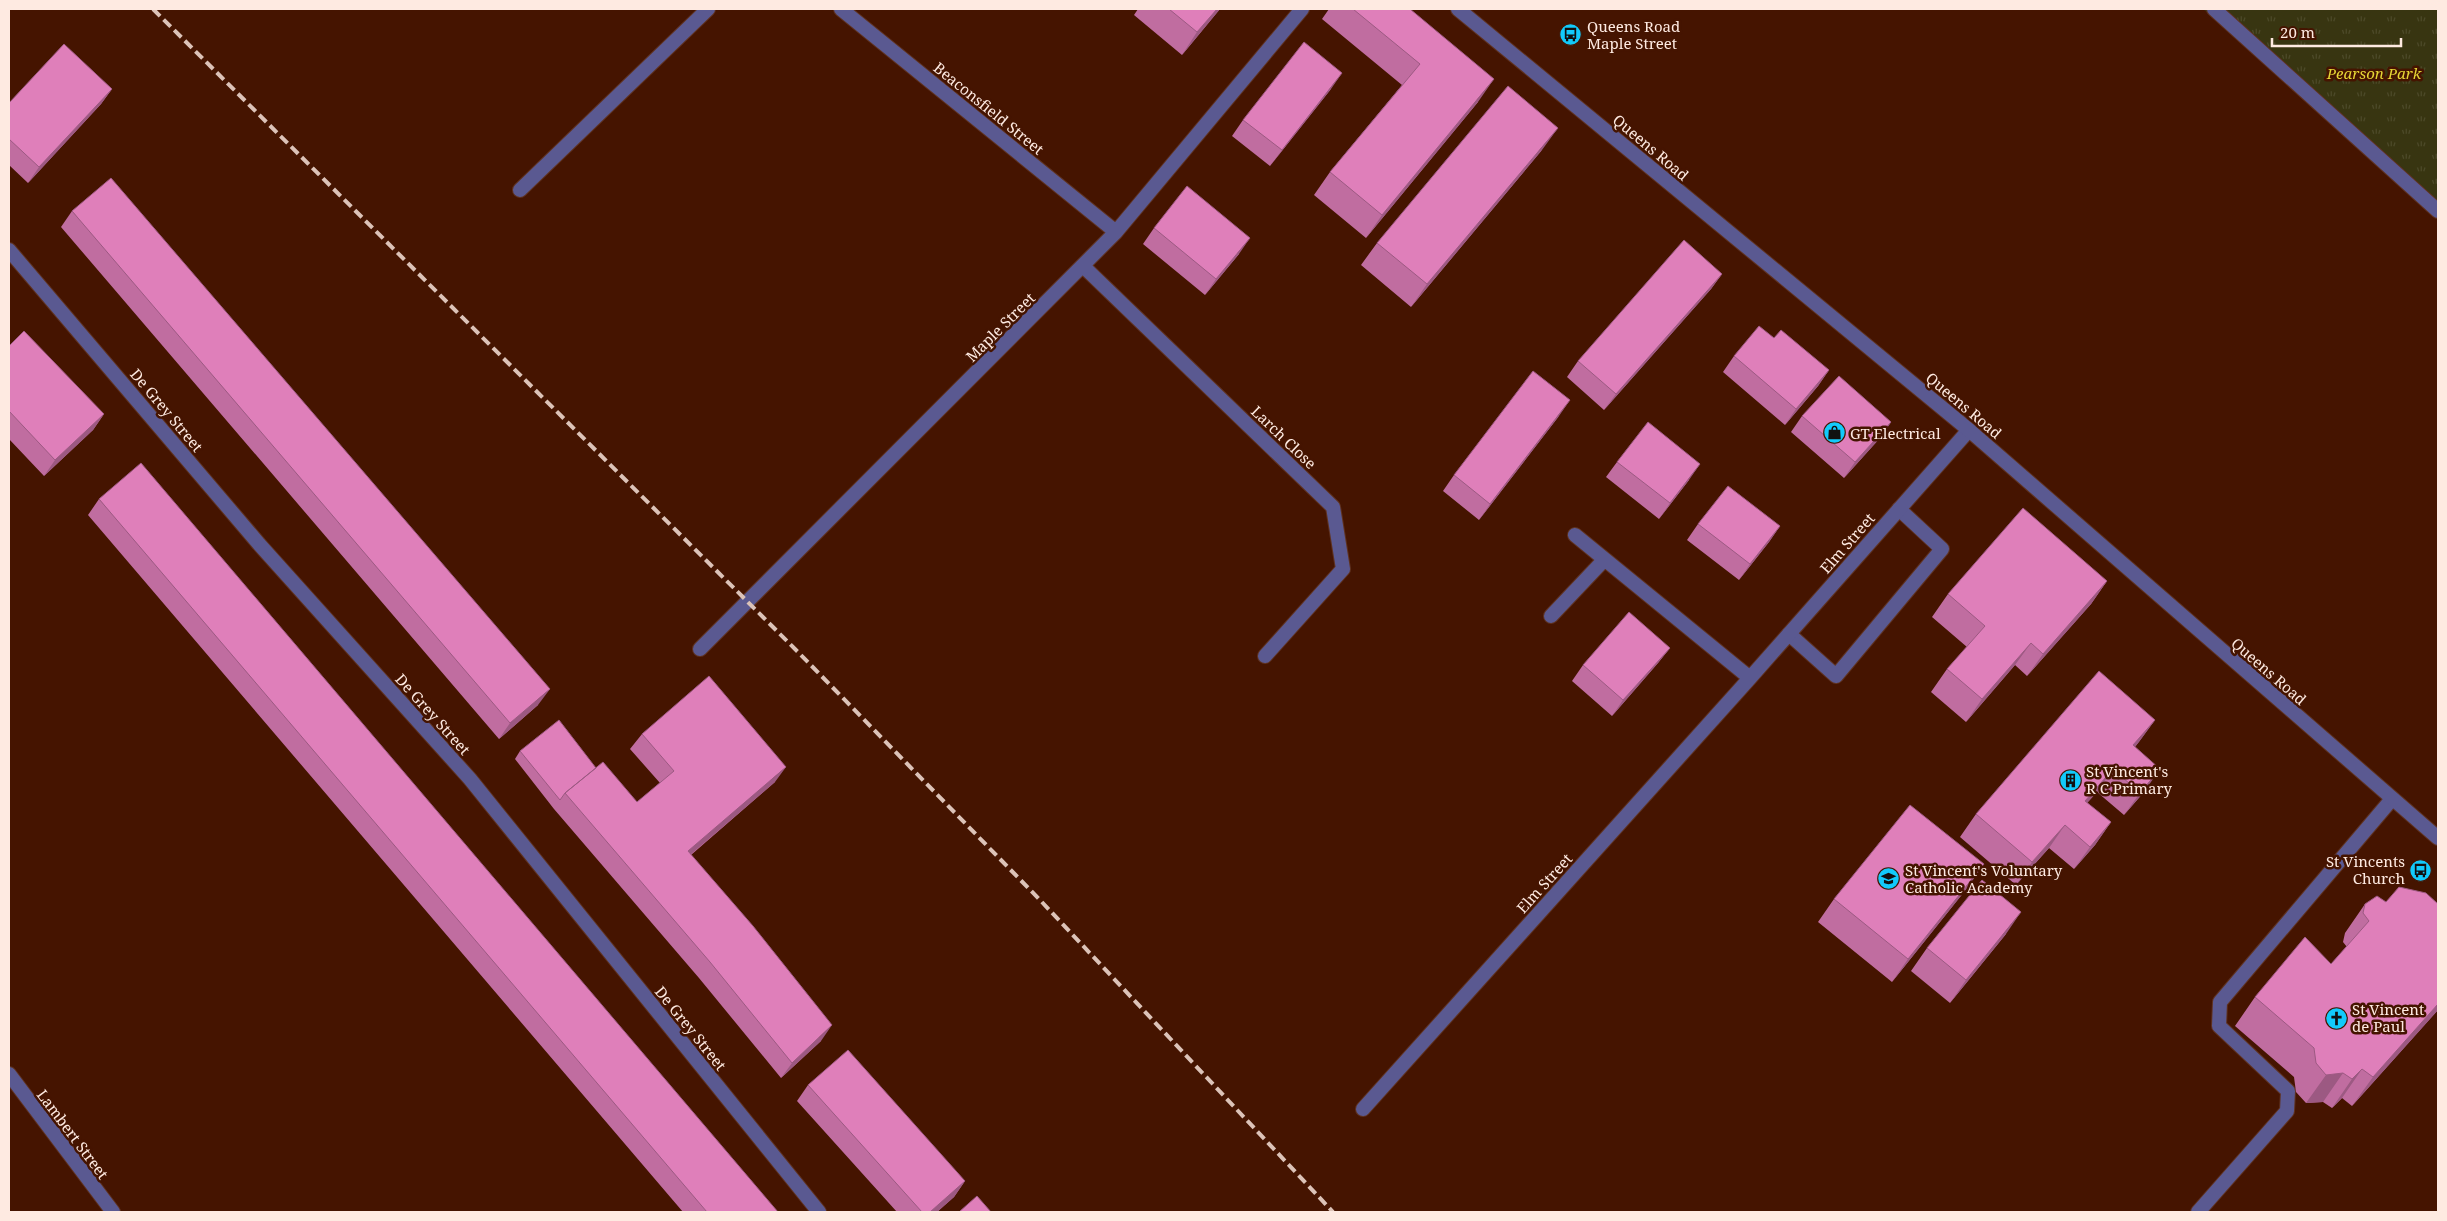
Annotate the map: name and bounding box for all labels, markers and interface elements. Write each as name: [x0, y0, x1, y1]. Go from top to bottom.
scale bar: [2272, 15, 2401, 47]
place label: Queens Road Maple Street: [1587, 16, 1680, 53]
text: 20 m: [2280, 22, 2315, 42]
bus stop icon: Queens Road Maple Street: [1559, 23, 1583, 47]
street label: Beaconsfield Street: [930, 57, 1048, 159]
park label: Pearson Park: [2326, 63, 2422, 83]
street label: Queens Road: [1609, 109, 1693, 185]
street label: Maple Street: [961, 288, 1039, 366]
street label: De Grey Street: [126, 364, 208, 456]
street label: Queens Road: [1922, 367, 2006, 443]
street label: Larch Close: [1247, 401, 1321, 473]
shop icon: GT Electrical: [1822, 421, 1846, 445]
place label: GT Electrical: [1850, 423, 1941, 443]
street label: Elm Street: [1815, 509, 1879, 577]
street label: Queens Road: [2227, 633, 2311, 709]
street label: De Grey Street: [391, 669, 475, 759]
place label: St Vincent's R C Primary: [2086, 761, 2172, 798]
building icon: St Vincent's R C Primary: [2058, 768, 2082, 792]
street label: Elm Street: [1512, 849, 1576, 917]
place label: St Vincents Church: [2326, 851, 2405, 888]
bus stop icon: St Vincents Church: [2409, 858, 2433, 882]
place label: St Vincent's Voluntary Catholic Academy: [1905, 860, 2063, 897]
school or university icon: St Vincent's Voluntary Catholic Academy: [1877, 867, 1901, 891]
street label: De Grey Street: [651, 982, 731, 1074]
place label: St Vincent de Paul: [2352, 999, 2424, 1036]
church icon: St Vincent de Paul: [2324, 1006, 2348, 1030]
street label: Lambert Street: [33, 1085, 113, 1183]

